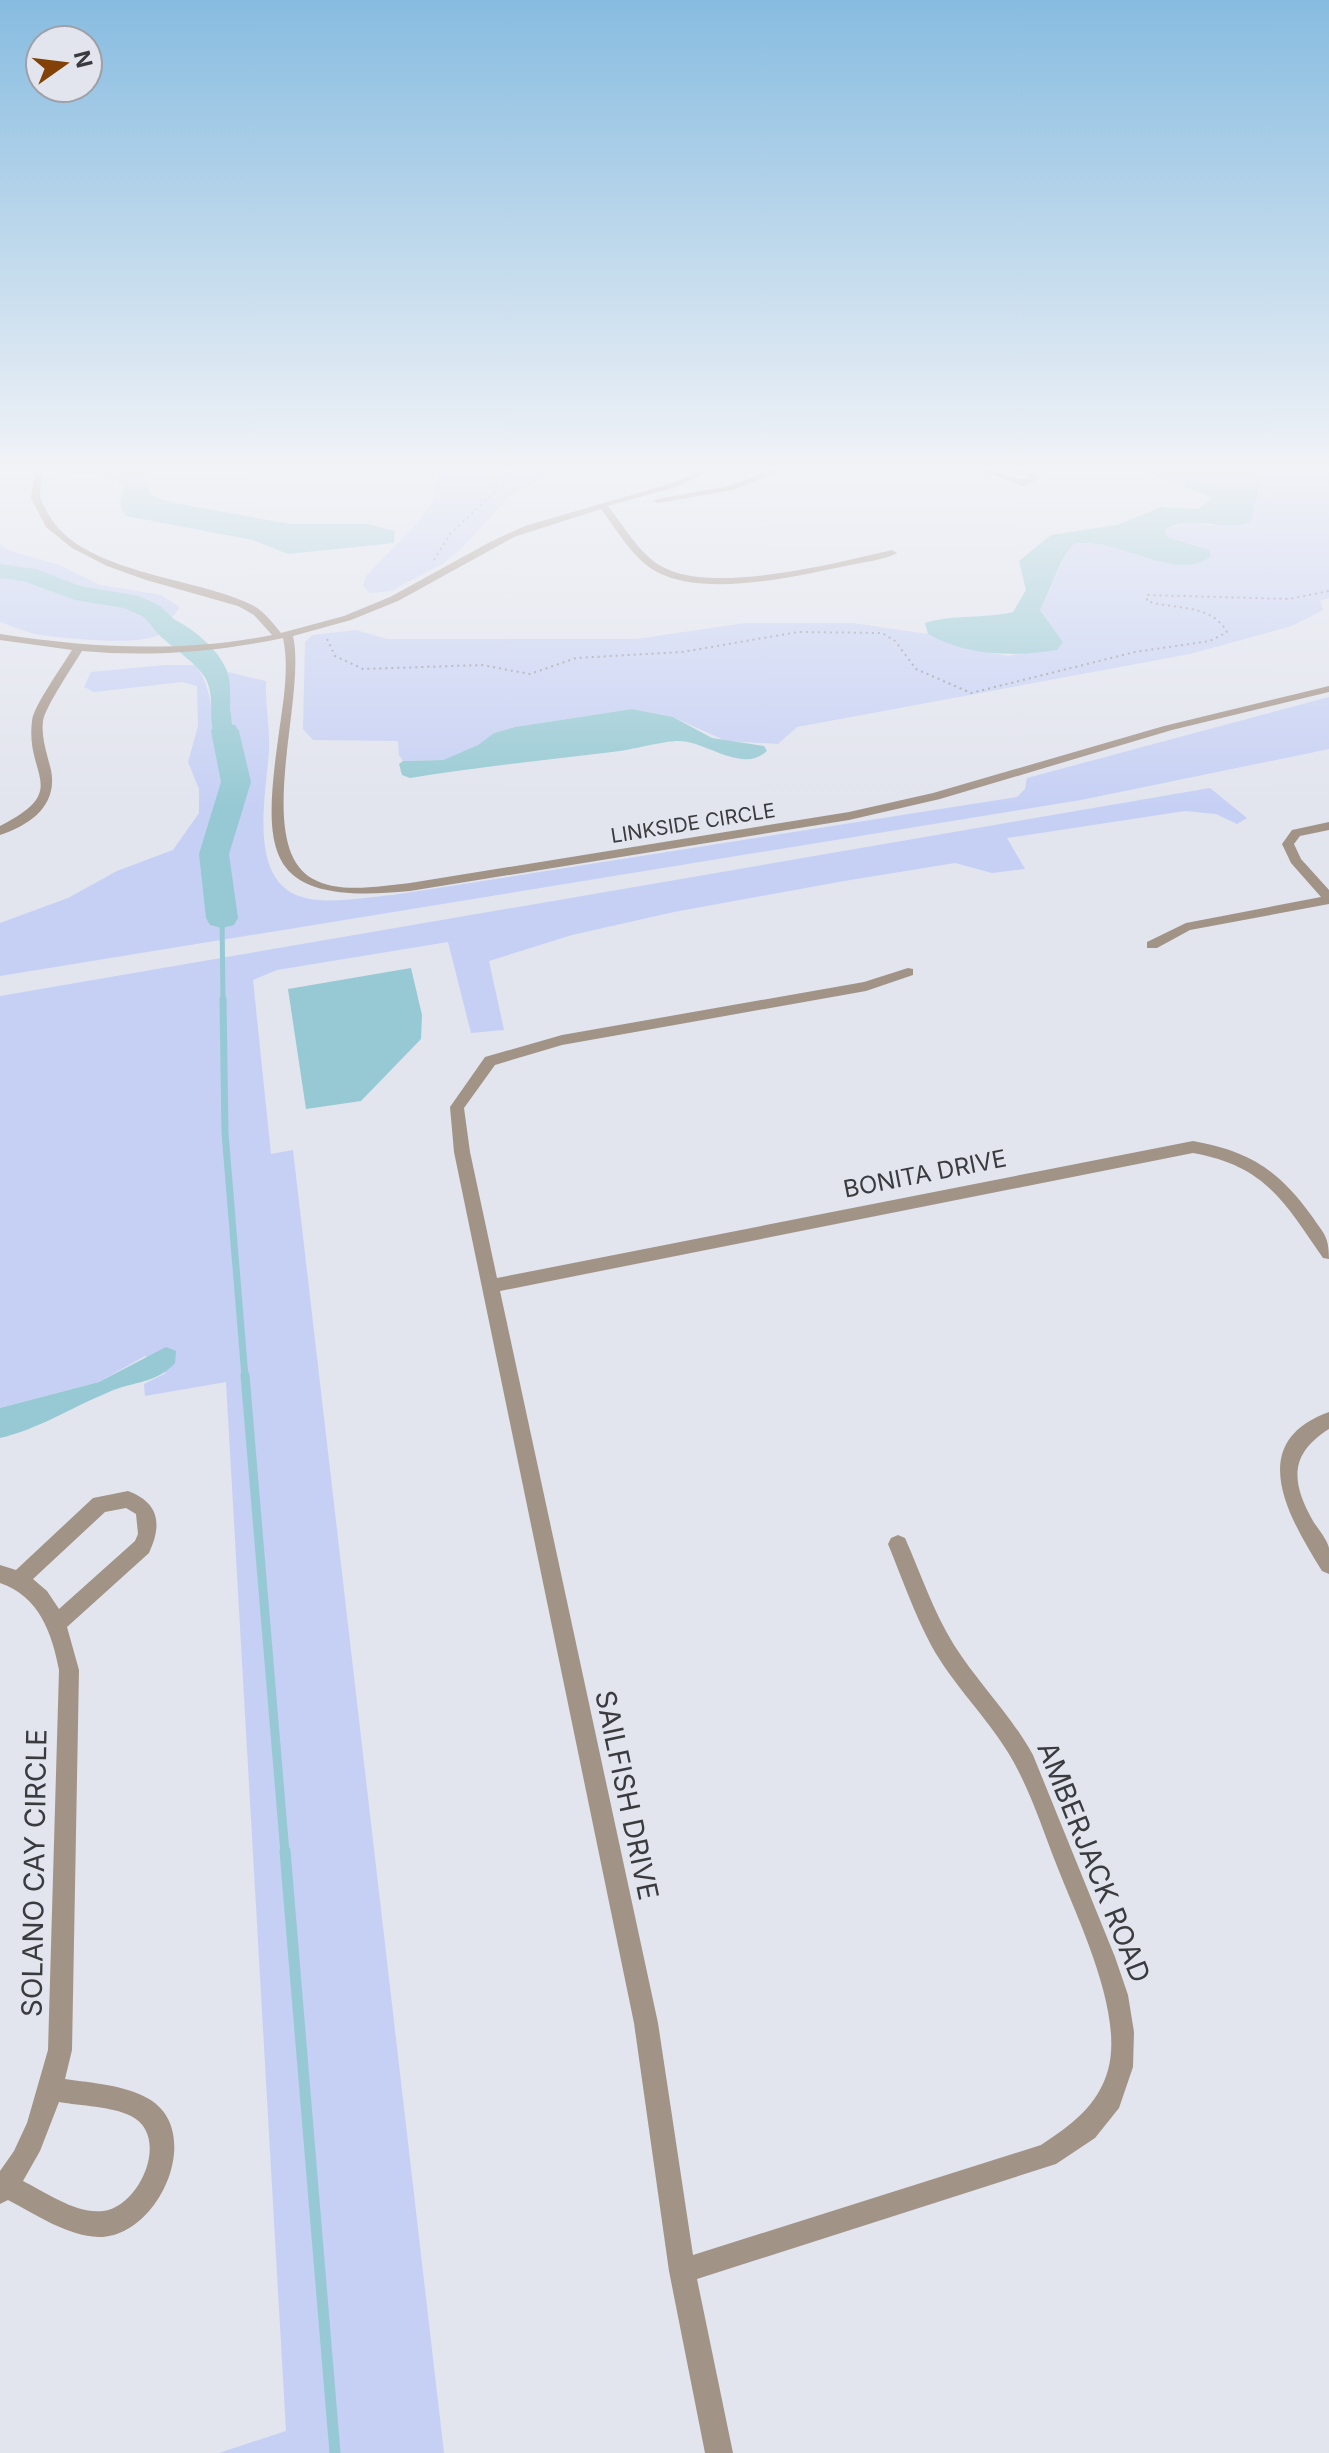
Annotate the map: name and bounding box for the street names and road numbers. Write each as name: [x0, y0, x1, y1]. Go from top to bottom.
street label: LINKSIDE CIRCLE: [609, 798, 777, 848]
street label: BONITA DRIVE: [841, 1143, 1009, 1204]
street label: SAILFISH DRIVE: [588, 1687, 666, 1903]
street label: SOLANO CAY CIRCLE: [14, 1729, 54, 2017]
street label: AMBERJACK ROAD: [1030, 1737, 1158, 1987]

